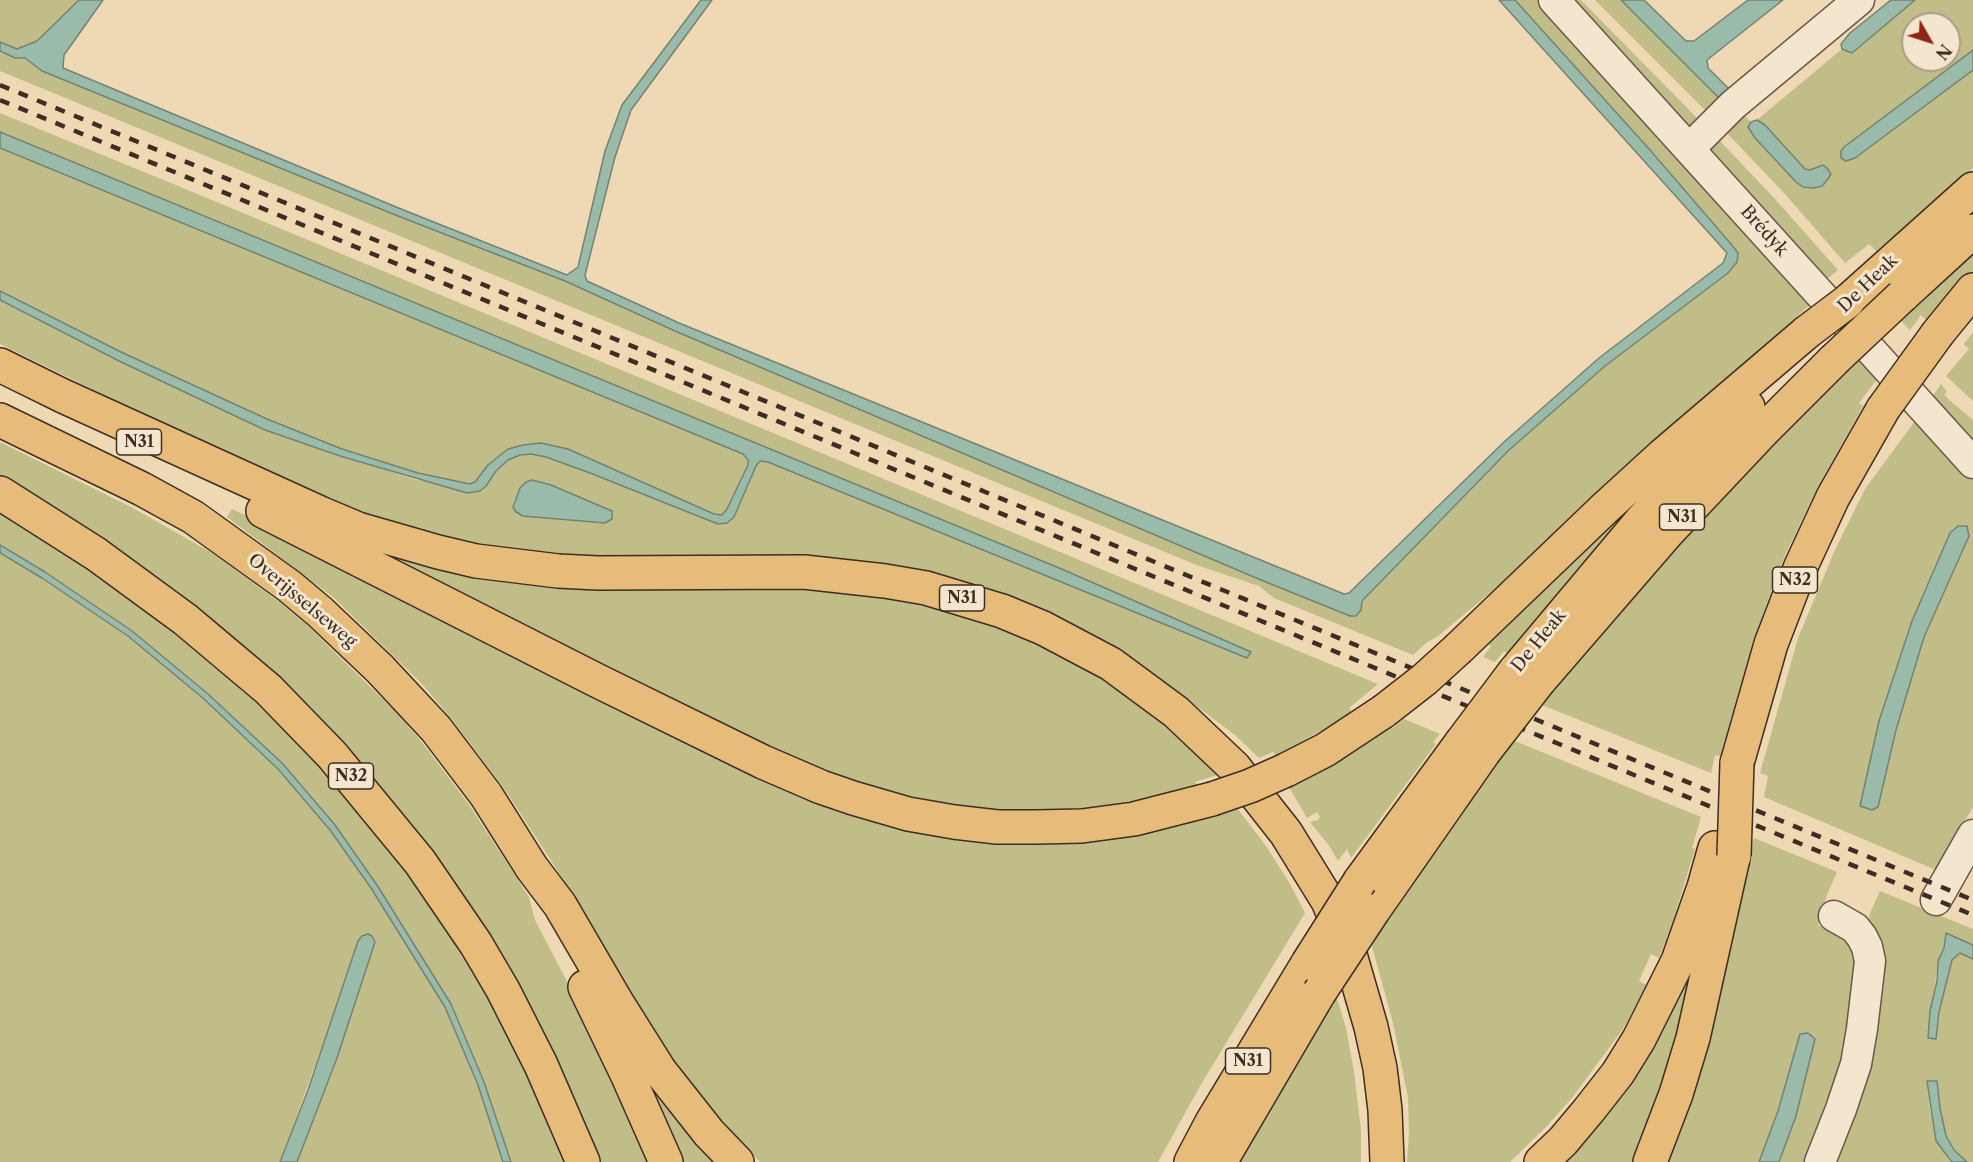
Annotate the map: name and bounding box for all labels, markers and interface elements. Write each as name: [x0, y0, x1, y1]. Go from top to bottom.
north arrow: [1901, 12, 1961, 72]
text: N: [1931, 40, 1956, 64]
street label: Brédyk: [1736, 201, 1792, 261]
street label: De Heak: [1834, 250, 1902, 318]
road number: N31: [116, 429, 162, 455]
road number: N31: [1660, 504, 1704, 530]
street label: Overijsselseweg: [243, 549, 361, 653]
road number: N32: [1772, 567, 1818, 593]
road number: N31: [940, 585, 984, 611]
street label: De Heak: [1507, 605, 1571, 677]
road number: N32: [328, 763, 374, 789]
road number: N31: [1226, 1048, 1270, 1074]

